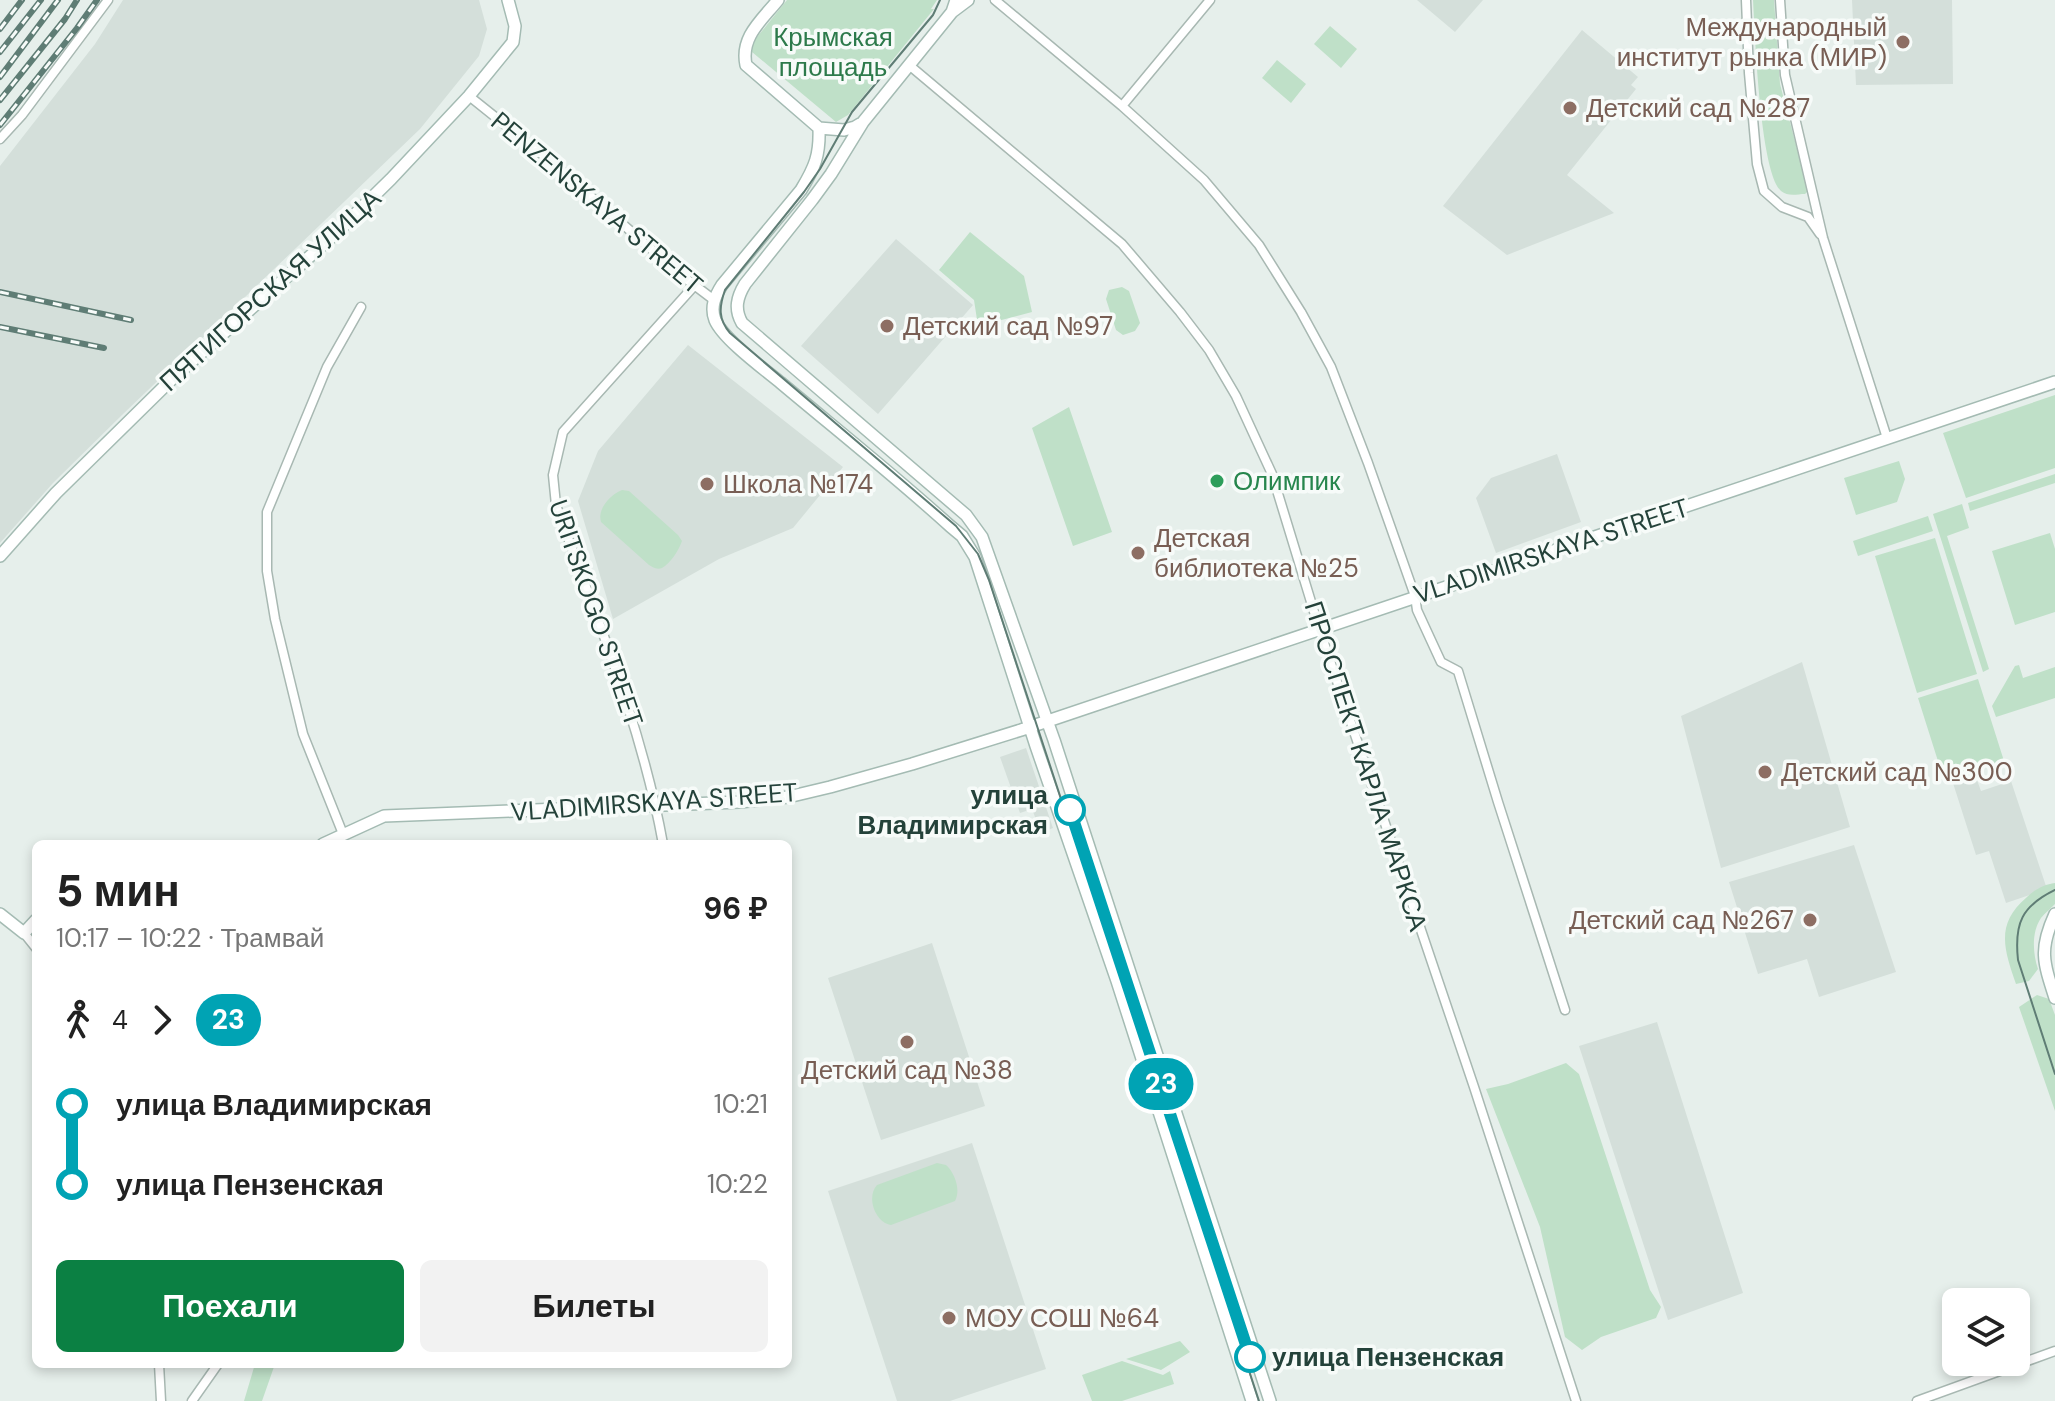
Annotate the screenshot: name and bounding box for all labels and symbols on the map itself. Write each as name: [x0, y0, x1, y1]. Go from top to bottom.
place label: Международный институт рынка (МИР): [1617, 10, 1887, 74]
park label: Крымская площадь: [773, 20, 893, 84]
marker: Международный институт рынка (МИР): [1894, 33, 1912, 51]
place label: Детский сад №287: [1586, 91, 1810, 125]
marker: Детский сад №287: [1561, 99, 1579, 117]
street label: PENZENSKAYA STREET: [484, 104, 710, 302]
street label: ПЯТИГОРСКАЯ УЛИЦА: [152, 181, 388, 399]
place label: Детский сад №97: [903, 309, 1113, 343]
marker: Детский сад №97: [878, 317, 896, 335]
place label: Олимпик: [1233, 464, 1341, 498]
place label: Школа №174: [723, 467, 873, 501]
marker: Олимпик: [1208, 472, 1226, 490]
marker: Школа №174: [698, 475, 716, 493]
street label: VLADIMIRSKAYA STREET: [1409, 490, 1693, 612]
street label: URITSKOGO STREET: [541, 495, 651, 731]
place label: Детская библиотека №25: [1154, 521, 1359, 585]
marker: Детская библиотека №25: [1129, 544, 1147, 562]
street label: ПРОСПЕКТ КАРЛА МАРКСА: [1297, 597, 1436, 936]
place label: Детский сад №300: [1781, 755, 2013, 789]
marker: Детский сад №300: [1756, 763, 1774, 781]
street label: VLADIMIRSKAYA STREET: [509, 775, 799, 829]
place label: улица Владимирская: [858, 778, 1049, 842]
marker: улица Владимирская: [1055, 795, 1085, 825]
place label: Детский сад №267: [1569, 903, 1794, 937]
marker: Детский сад №267: [1801, 911, 1819, 929]
marker: Детский сад №38: [898, 1033, 916, 1051]
place label: Детский сад №38: [801, 1053, 1013, 1087]
line badge: 23: [1125, 1058, 1197, 1110]
place label: МОУ СОШ №64: [965, 1301, 1159, 1335]
marker: МОУ СОШ №64: [940, 1309, 958, 1327]
place label: улица Пензенская: [1272, 1340, 1504, 1374]
marker: улица Пензенская: [1235, 1342, 1265, 1372]

